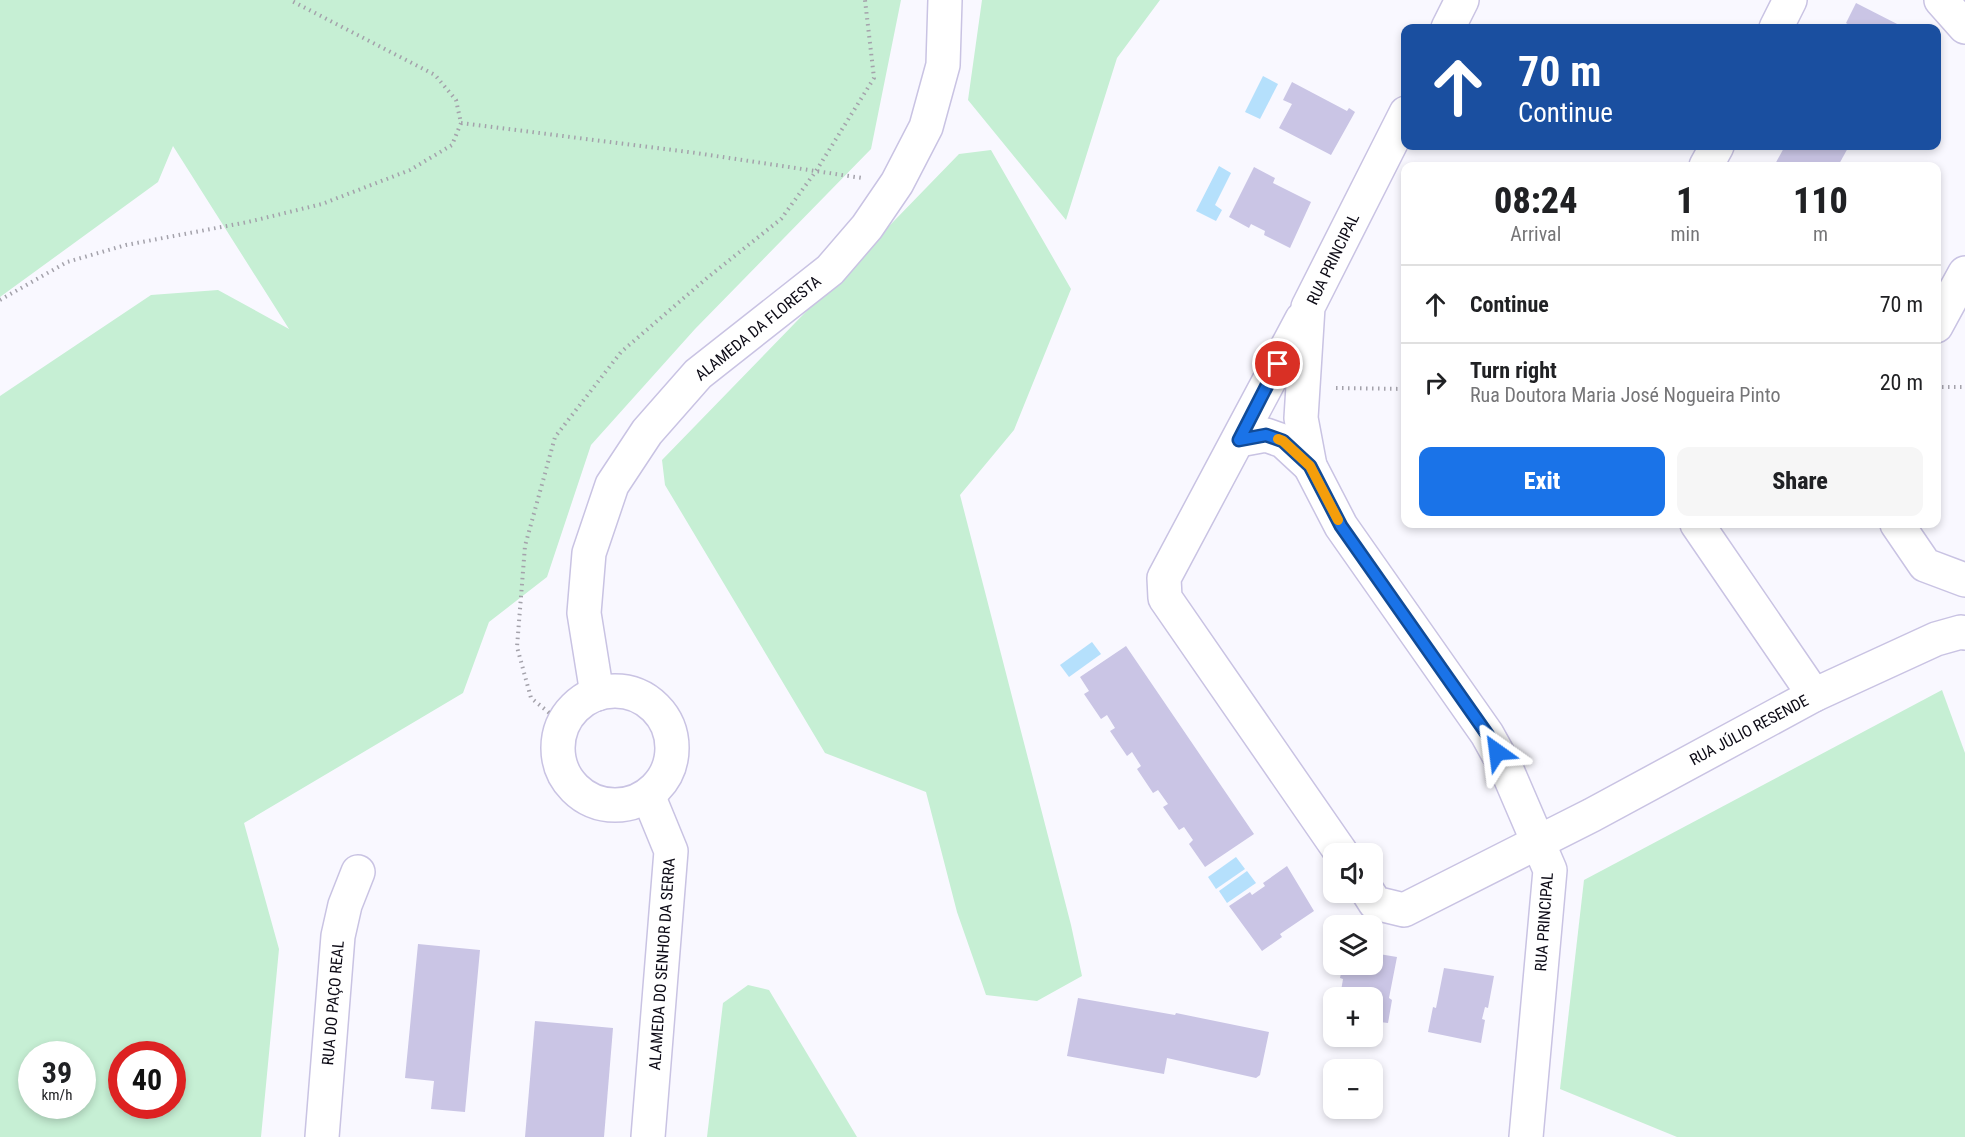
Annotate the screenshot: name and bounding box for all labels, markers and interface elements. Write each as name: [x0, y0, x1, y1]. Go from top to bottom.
text: 70 m: [1518, 47, 1601, 96]
icon: ahead: [1419, 48, 1497, 126]
text: Continue: [1518, 97, 1613, 129]
text: 08:24: [1494, 180, 1577, 222]
text: 1: [1676, 180, 1694, 222]
text: 110: [1793, 180, 1848, 222]
street label: RUA PRINCIPAL: [1303, 210, 1363, 308]
text: Arrival: [1510, 222, 1561, 246]
text: min: [1671, 222, 1700, 246]
text: m: [1813, 222, 1828, 246]
street label: ALAMEDA DA FLORESTA: [691, 272, 825, 384]
icon: ahead: [1419, 288, 1452, 321]
text: Continue: [1470, 292, 1549, 317]
text: 70 m: [1880, 292, 1923, 317]
pin: [1252, 338, 1303, 389]
icon: arrive: [1261, 347, 1294, 380]
text: Turn right: [1470, 358, 1557, 383]
icon: right: [1419, 366, 1452, 399]
text: 20 m: [1880, 370, 1923, 395]
text: Rua Doutora Maria José Nogueira Pinto: [1470, 383, 1780, 407]
button: Exit: [1419, 447, 1665, 516]
button: Share: [1677, 447, 1923, 516]
street label: RUA JÚLIO RESENDE: [1686, 691, 1812, 769]
position arrow: [1465, 720, 1529, 784]
map controls: [1323, 843, 1383, 1119]
button: sound: [1323, 843, 1383, 903]
street label: ALAMEDA DO SENHOR DA SERRA: [645, 857, 679, 1071]
street label: RUA PRINCIPAL: [1531, 871, 1557, 972]
button: layers: [1323, 915, 1383, 975]
street label: RUA DO PAÇO REAL: [318, 939, 348, 1066]
button: +: [1323, 987, 1383, 1047]
speed limit sign: 40: [108, 1041, 186, 1119]
text: 39: [42, 1055, 72, 1090]
button: −: [1323, 1059, 1383, 1119]
text: km/h: [42, 1086, 72, 1104]

